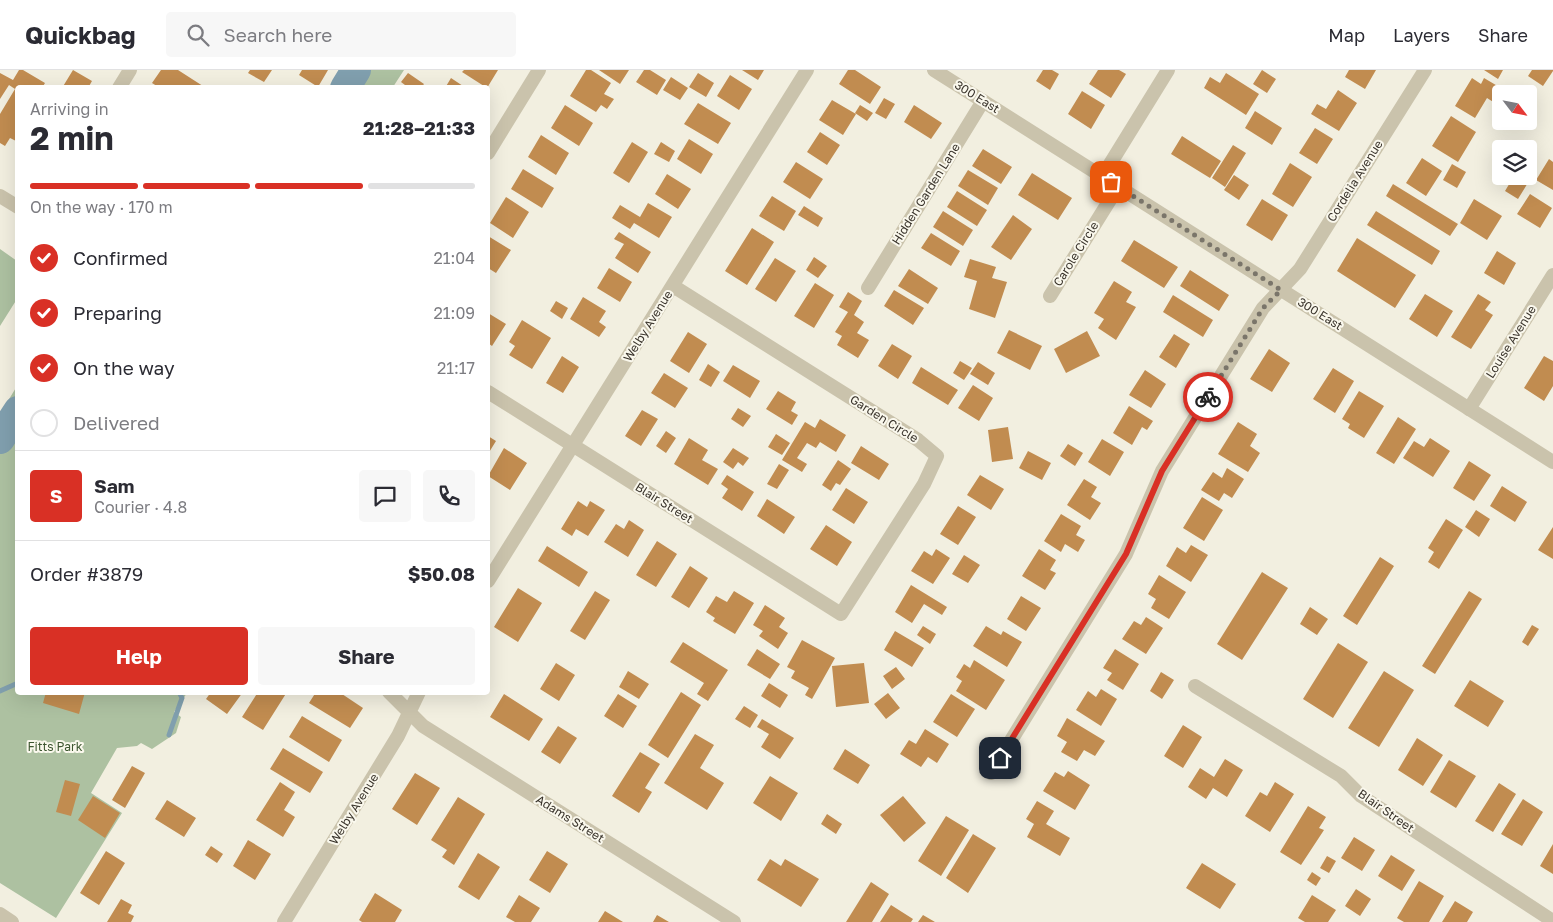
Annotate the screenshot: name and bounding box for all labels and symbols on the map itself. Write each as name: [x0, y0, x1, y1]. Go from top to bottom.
street label: 300 East: [952, 77, 1003, 116]
north arrow: [1492, 85, 1538, 130]
street label: Cordelia Avenue: [1323, 137, 1386, 224]
street label: Hidden Garden Lane: [888, 140, 963, 247]
pin: [1090, 161, 1132, 203]
street label: Carole Circle: [1050, 219, 1101, 289]
street label: Welby Avenue: [620, 287, 675, 364]
street label: 300 East: [1295, 294, 1346, 333]
street label: Louise Avenue: [1482, 303, 1539, 381]
courier: [1183, 372, 1233, 422]
street label: Garden Circle: [847, 392, 921, 446]
street label: Blair Street: [633, 479, 696, 526]
pin: [979, 737, 1021, 779]
park label: Fitts Park: [27, 739, 83, 754]
street label: Welby Avenue: [326, 770, 381, 847]
street label: Blair Street: [1355, 786, 1417, 836]
street label: Adams Street: [533, 792, 607, 846]

